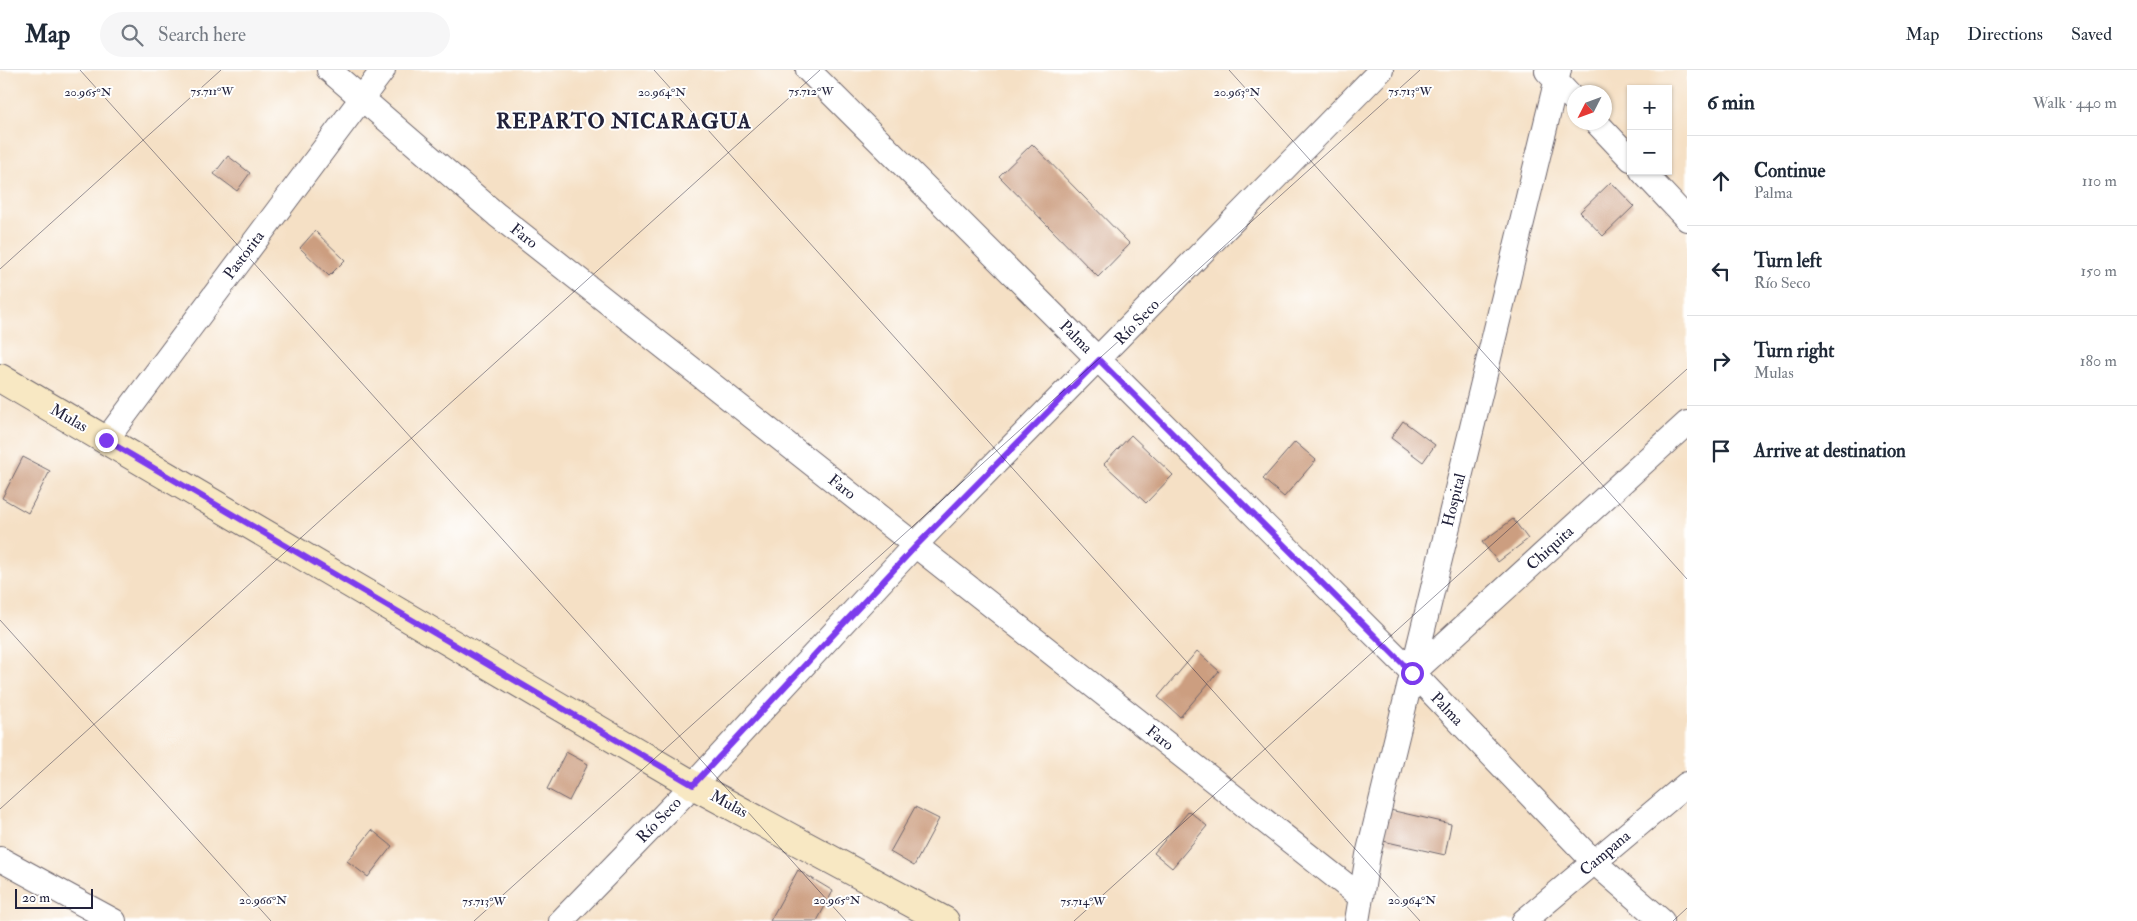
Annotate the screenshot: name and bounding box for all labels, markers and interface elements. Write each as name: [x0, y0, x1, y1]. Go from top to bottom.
search box: [100, 12, 450, 57]
text: Map: [25, 19, 70, 50]
icon: search: [118, 21, 146, 49]
text: Search here: [158, 23, 246, 47]
text: Map: [1906, 23, 1939, 46]
text: Directions: [1967, 23, 2043, 46]
text: Saved: [2071, 23, 2112, 46]
text: 75.711°W: [191, 84, 234, 99]
text: 75.712°W: [789, 84, 834, 99]
text: 75.713°W: [1388, 84, 1432, 99]
text: 20.965°N: [64, 85, 112, 100]
text: 20.964°N: [638, 85, 686, 100]
text: 20.963°N: [1214, 85, 1260, 100]
north arrow: [1567, 85, 1612, 130]
map controls: [1627, 85, 1672, 175]
button: +: [1627, 85, 1672, 130]
text: 6 min: [1707, 89, 1755, 116]
text: Walk · 440 m: [2033, 93, 2117, 113]
district label: REPARTO NICARAGUA: [496, 108, 752, 135]
button: −: [1627, 130, 1672, 175]
text: Continue: [1754, 159, 1825, 183]
icon: ahead: [1707, 167, 1735, 195]
text: 110 m: [2082, 171, 2117, 191]
text: Palma: [1754, 183, 1793, 203]
street label: Faro: [506, 219, 542, 253]
street label: Pastorita: [219, 226, 269, 283]
text: Turn left: [1754, 249, 1822, 273]
icon: left: [1707, 257, 1735, 285]
text: 150 m: [2080, 261, 2117, 281]
text: Río Seco: [1754, 273, 1810, 293]
street label: Río Seco: [1110, 295, 1164, 349]
street label: Palma: [1055, 316, 1097, 358]
text: Turn right: [1754, 339, 1834, 363]
icon: right: [1707, 347, 1735, 375]
text: 180 m: [2080, 351, 2117, 371]
text: Mulas: [1754, 363, 1794, 383]
street label: Mulas: [47, 399, 91, 437]
route end: [95, 429, 118, 452]
icon: arrive: [1707, 437, 1735, 465]
text: Arrive at destination: [1754, 439, 1906, 463]
street label: Faro: [824, 470, 860, 504]
street label: Hospital: [1438, 471, 1471, 529]
street label: Chiquita: [1522, 521, 1578, 574]
route start: [1401, 662, 1424, 685]
street label: Palma: [1426, 688, 1468, 730]
street label: Faro: [1142, 721, 1178, 755]
street label: Mulas: [707, 786, 751, 822]
street label: Río Seco: [632, 793, 686, 847]
street label: Campana: [1576, 826, 1635, 881]
scale bar: [15, 886, 92, 909]
text: 20 m: [22, 889, 50, 906]
text: 20.966°N: [239, 893, 287, 908]
text: 20.965°N: [813, 893, 861, 908]
text: 20.964°N: [1388, 893, 1436, 908]
text: 75.713°W: [462, 894, 506, 909]
text: 75.714°W: [1060, 894, 1106, 909]

